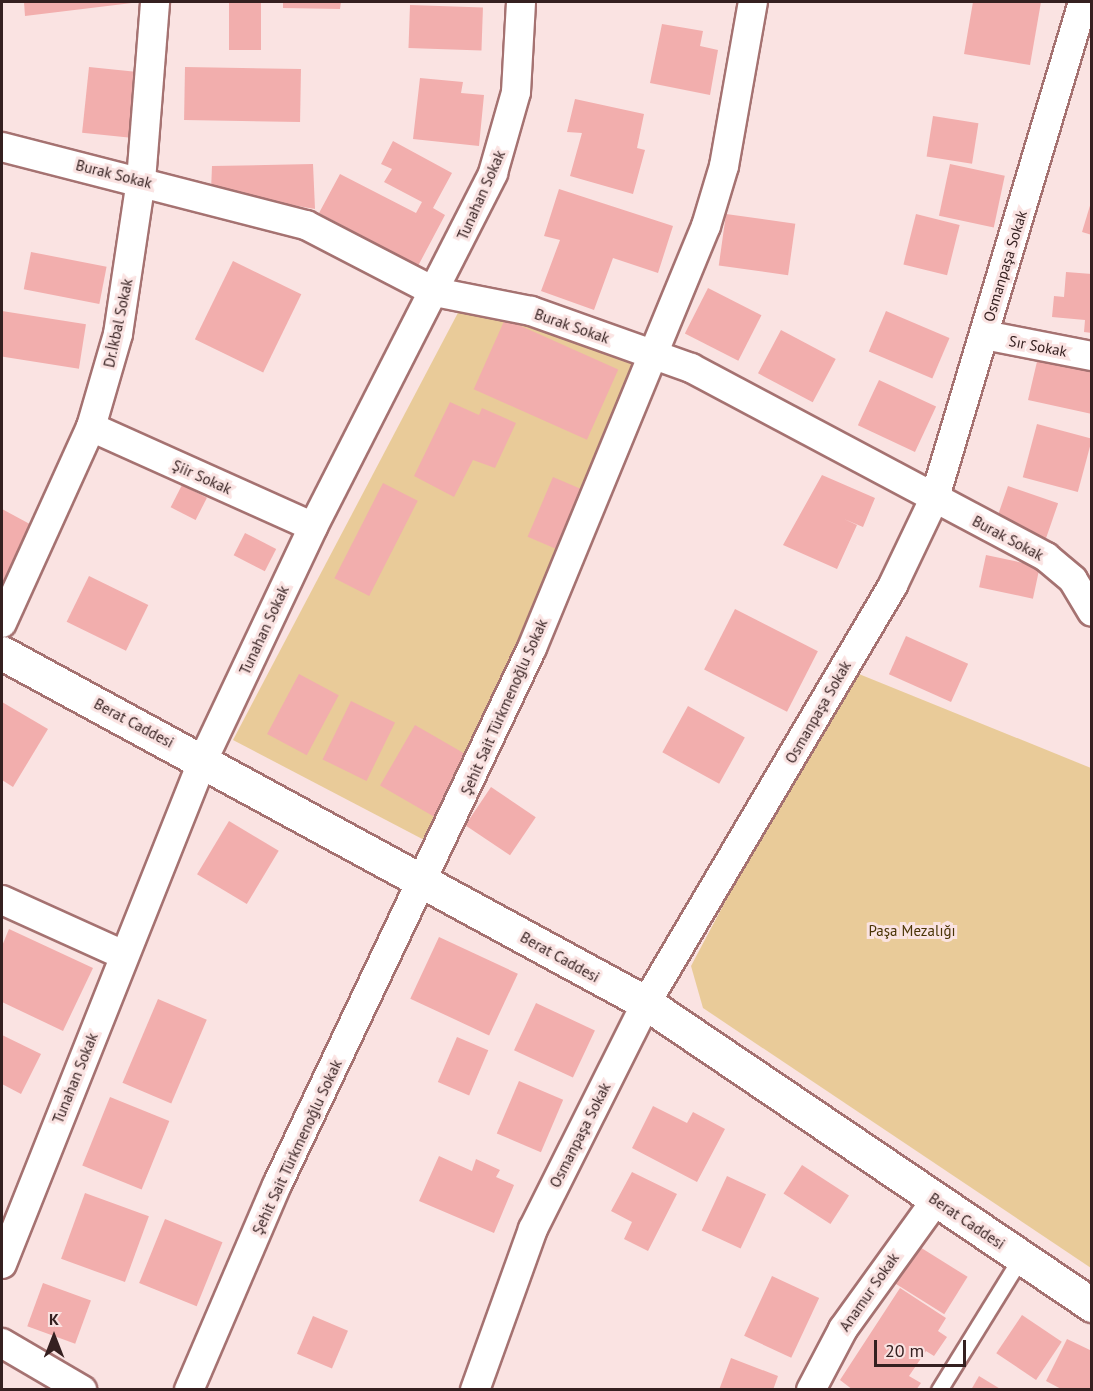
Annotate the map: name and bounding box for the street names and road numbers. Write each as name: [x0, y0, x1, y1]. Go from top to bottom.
street label: Tunahan Sokak: [453, 147, 509, 243]
street label: Burak Sokak: [74, 156, 154, 192]
street label: Osmanpaşa Sokak: [980, 208, 1030, 324]
street label: Dr.İkbal Sokak: [100, 277, 136, 369]
street label: Burak Sokak: [532, 305, 612, 347]
street label: Sır Sokak: [1007, 332, 1069, 360]
street label: Şiir Sokak: [170, 456, 234, 498]
street label: Burak Sokak: [969, 512, 1047, 564]
street label: Tunahan Sokak: [236, 583, 292, 677]
street label: Şehit Sait Türkmenoğlu Sokak: [457, 616, 551, 798]
street label: Osmanpaşa Sokak: [781, 657, 855, 767]
street label: Berat Caddesi: [91, 694, 177, 752]
street label: Berat Caddesi: [517, 928, 603, 986]
street label: Tunahan Sokak: [49, 1030, 101, 1126]
street label: Şehit Sait Türkmenoğlu Sokak: [248, 1056, 346, 1238]
street label: Osmanpaşa Sokak: [546, 1079, 614, 1191]
street label: Berat Caddesi: [926, 1189, 1008, 1253]
street label: Anamur Sokak: [835, 1249, 903, 1335]

